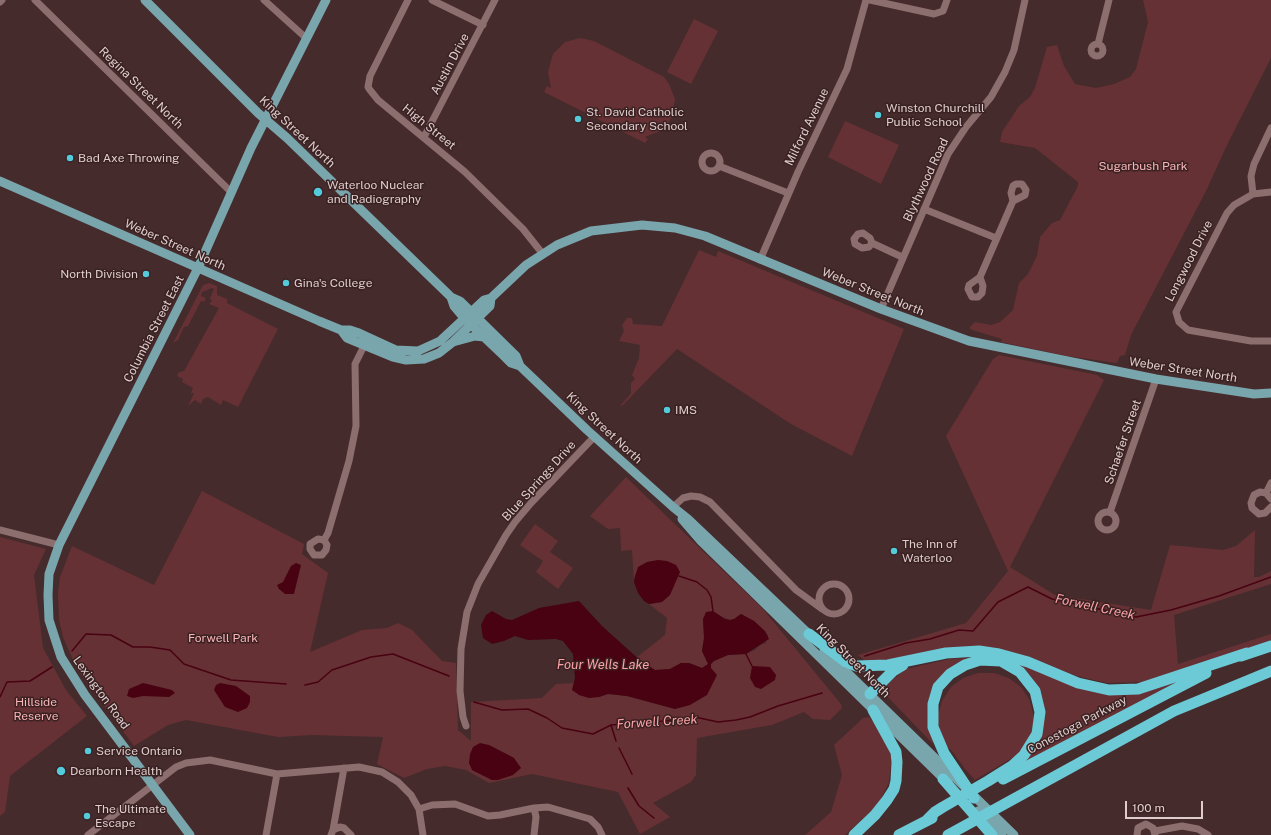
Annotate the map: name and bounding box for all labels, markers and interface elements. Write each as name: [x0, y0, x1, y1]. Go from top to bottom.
street label: Austin Drive: [428, 31, 472, 97]
street label: Regina Street North: [96, 44, 186, 132]
street label: Milford Avenue: [782, 86, 832, 168]
street label: King Street North: [256, 93, 338, 171]
street label: High Street: [399, 101, 459, 153]
place label: Winston Churchill Public School: [886, 101, 985, 129]
place label: St. David Catholic Secondary School: [586, 105, 688, 133]
marker: Winston Churchill Public School: [873, 110, 883, 120]
marker: St. David Catholic Secondary School: [573, 114, 583, 124]
street label: Blythwood Road: [900, 136, 952, 224]
place label: Bad Axe Throwing: [78, 151, 180, 165]
marker: Bad Axe Throwing: [65, 153, 75, 163]
park label: Sugarbush Park: [1098, 159, 1188, 173]
place label: Waterloo Nuclear and Radiography: [327, 178, 424, 206]
marker: Waterloo Nuclear and Radiography: [312, 186, 324, 198]
street label: Weber Street North: [122, 216, 228, 274]
street label: Longwood Drive: [1162, 218, 1216, 304]
street label: Weber Street North: [820, 265, 926, 319]
place label: North Division: [60, 267, 138, 281]
marker: North Division: [141, 269, 151, 279]
street label: Columbia Street East: [121, 273, 187, 385]
place label: Gina's College: [294, 276, 372, 290]
marker: Gina's College: [281, 278, 291, 288]
street label: Weber Street North: [1128, 354, 1238, 386]
street label: King Street North: [563, 389, 645, 467]
street label: Schaefer Street: [1102, 398, 1144, 486]
place label: IMS: [675, 403, 697, 417]
marker: IMS: [662, 405, 672, 415]
street label: Blue Springs Drive: [499, 438, 579, 524]
place label: The Inn of Waterloo: [902, 537, 957, 565]
marker: The Inn of Waterloo: [889, 546, 899, 556]
water label: Forwell Creek: [1054, 591, 1136, 623]
street label: King Street North: [813, 621, 893, 701]
park label: Forwell Park: [188, 631, 258, 645]
street label: Lexington Road: [70, 654, 132, 732]
water label: Four Wells Lake: [557, 657, 649, 673]
street label: Conestoga Parkway: [1025, 693, 1129, 757]
park label: Hillside Reserve: [13, 695, 59, 723]
water label: Forwell Creek: [616, 711, 698, 733]
place label: Service Ontario: [96, 744, 182, 758]
marker: Service Ontario: [83, 746, 93, 756]
place label: Dearborn Health: [70, 764, 162, 778]
marker: Dearborn Health: [55, 765, 67, 777]
scale bar: [1127, 793, 1205, 819]
text: 100 m: [1132, 801, 1165, 815]
place label: The Ultimate Escape: [95, 802, 166, 830]
marker: The Ultimate Escape: [82, 811, 92, 821]

